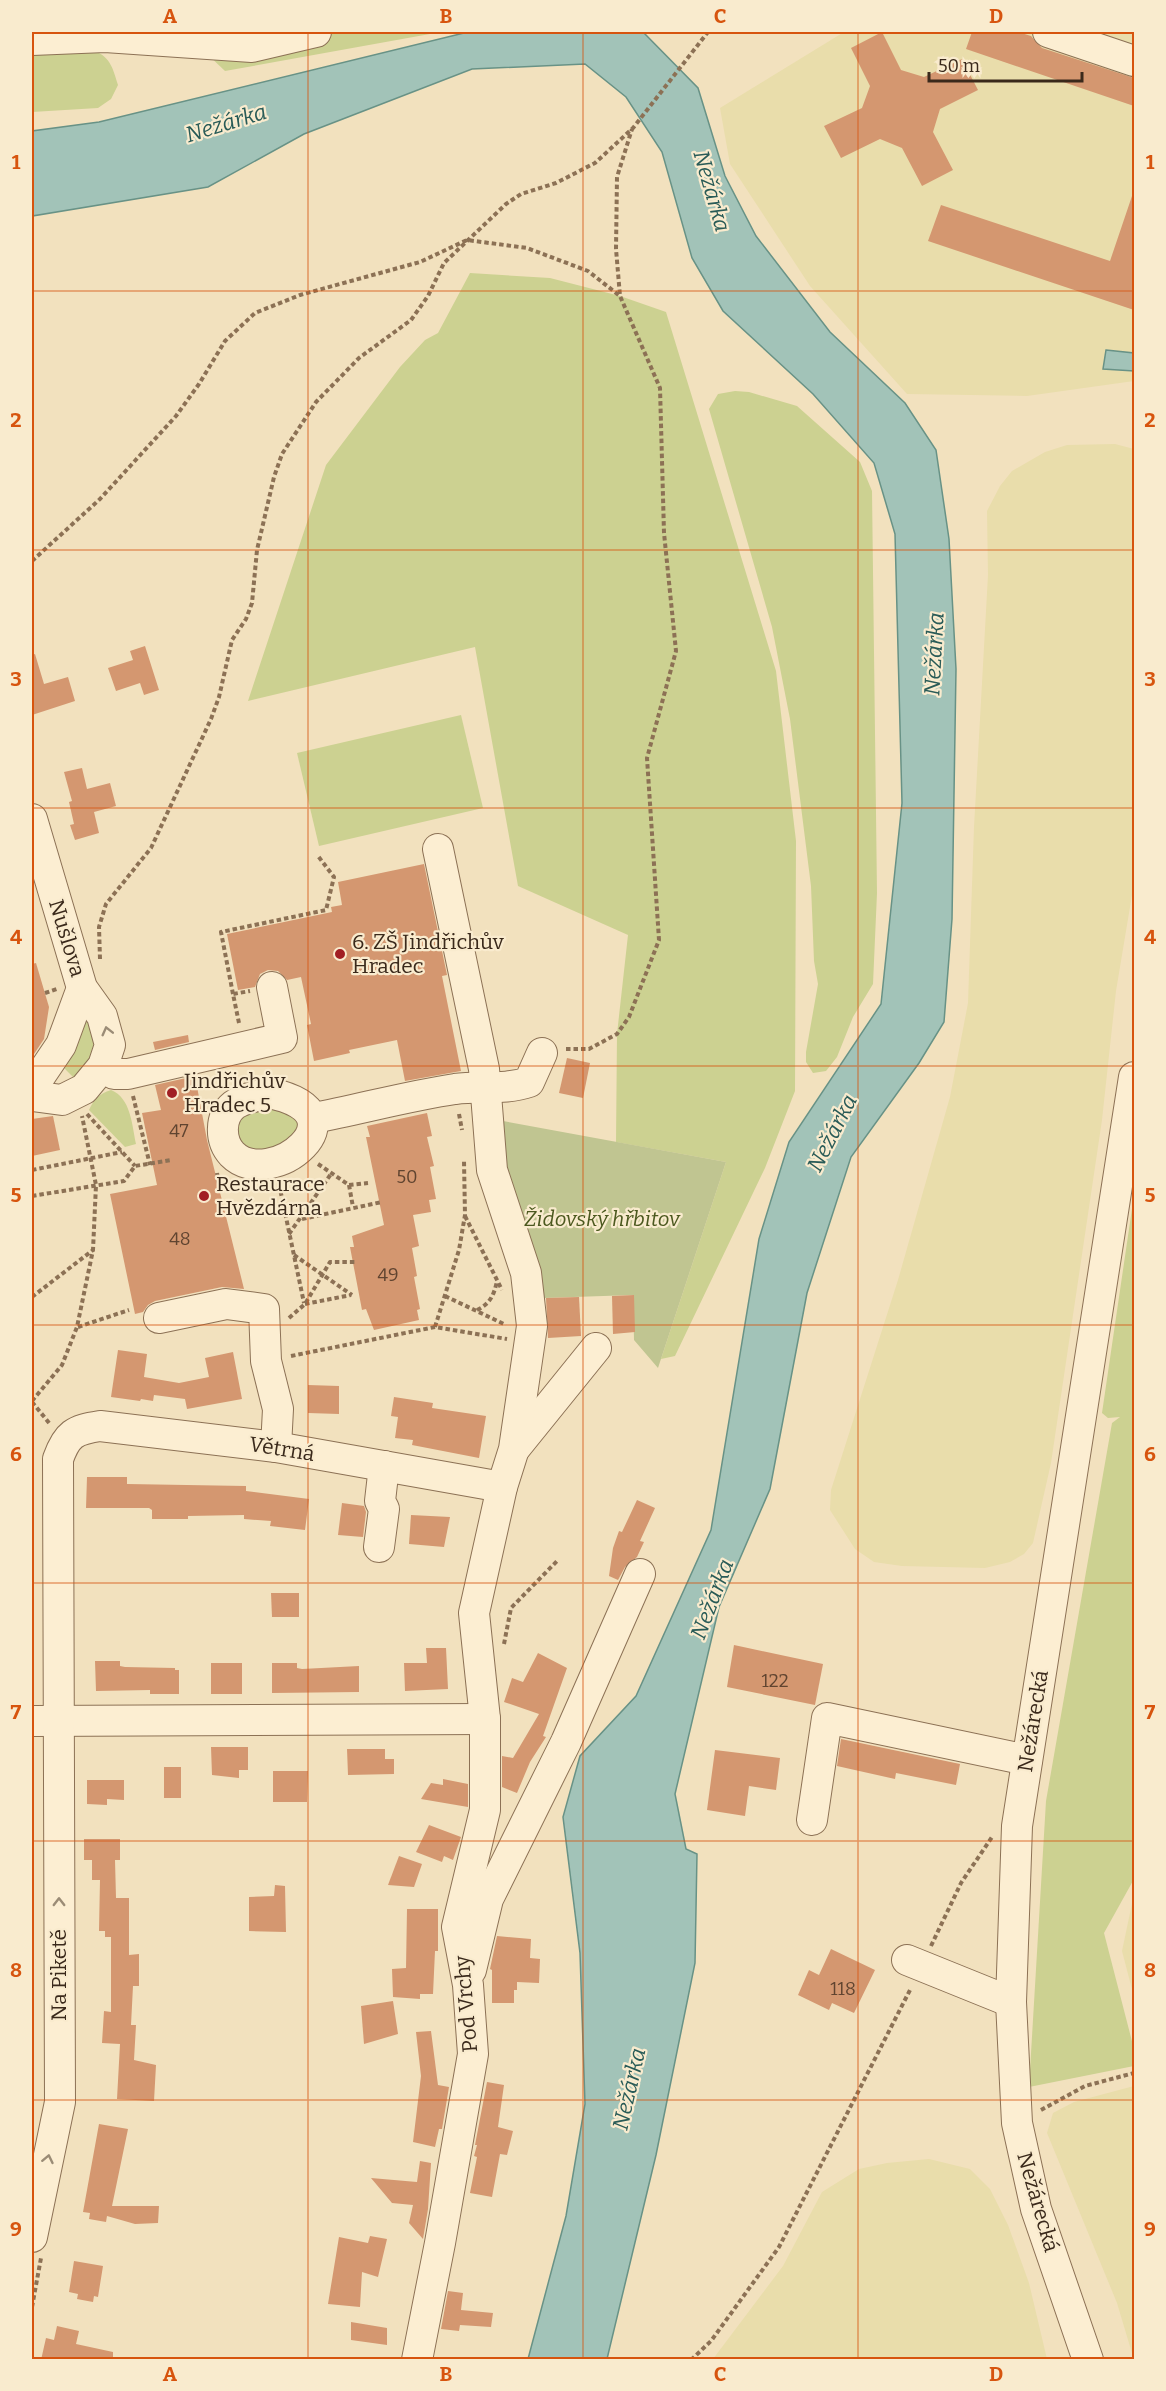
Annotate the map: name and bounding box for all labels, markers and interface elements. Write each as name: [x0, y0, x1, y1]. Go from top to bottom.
text: A: [163, 4, 178, 28]
text: B: [440, 4, 453, 28]
text: C: [714, 4, 726, 28]
text: D: [989, 4, 1003, 28]
scale bar: [929, 45, 1082, 83]
text: 50 m: [938, 55, 980, 77]
water label: Nežárka: [182, 98, 270, 148]
water label: Nežárka: [688, 147, 736, 235]
text: 1: [12, 150, 21, 174]
text: 1: [1146, 150, 1155, 174]
text: 2: [10, 408, 22, 432]
text: 2: [1144, 408, 1156, 432]
water label: Nežárka: [918, 612, 950, 696]
text: 3: [10, 667, 22, 691]
text: 3: [1144, 667, 1156, 691]
street label: Nušlova: [43, 896, 91, 980]
text: 4: [10, 925, 22, 949]
text: 4: [1144, 925, 1156, 949]
place label: 6. ZŠ Jindřichův Hradec: [352, 929, 505, 979]
marker: 6. ZŠ Jindřichův Hradec: [333, 947, 347, 961]
one-way arrow: [101, 1027, 114, 1037]
place label: Jindřichův Hradec 5: [183, 1068, 286, 1118]
marker: Jindřichův Hradec 5: [165, 1086, 179, 1100]
water label: Nežárka: [801, 1090, 863, 1176]
house number: 47: [169, 1120, 189, 1142]
house number: 50: [396, 1166, 418, 1188]
place label: Restaurace Hvězdárna: [216, 1171, 325, 1221]
text: 5: [11, 1183, 22, 1207]
text: 5: [1145, 1183, 1156, 1207]
marker: Restaurace Hvězdárna: [197, 1189, 211, 1203]
park label: Židovský hřbitov: [524, 1206, 681, 1232]
house number: 48: [169, 1228, 191, 1250]
house number: 49: [377, 1264, 399, 1286]
street label: Větrná: [247, 1431, 317, 1467]
text: 6: [10, 1442, 22, 1466]
text: 6: [1144, 1442, 1156, 1466]
water label: Nežárka: [684, 1555, 740, 1643]
street label: Nežárecká: [1012, 1668, 1054, 1774]
house number: 122: [762, 1670, 788, 1692]
text: 7: [11, 1700, 22, 1724]
text: 7: [1145, 1700, 1156, 1724]
one-way arrow: [53, 1898, 65, 1907]
street label: Na Piketě: [46, 1929, 72, 2021]
street label: Pod Vrchy: [449, 1954, 483, 2054]
text: 8: [10, 1958, 22, 1982]
text: 8: [1144, 1958, 1156, 1982]
house number: 118: [830, 1978, 856, 2000]
water label: Nežárka: [606, 2045, 652, 2133]
street label: Nežárecká: [1011, 2149, 1065, 2255]
one-way arrow: [41, 2154, 54, 2164]
text: 9: [10, 2217, 22, 2241]
text: 9: [1144, 2217, 1156, 2241]
text: A: [163, 2362, 178, 2386]
text: B: [440, 2362, 453, 2386]
text: C: [714, 2362, 726, 2386]
text: D: [989, 2362, 1003, 2386]

